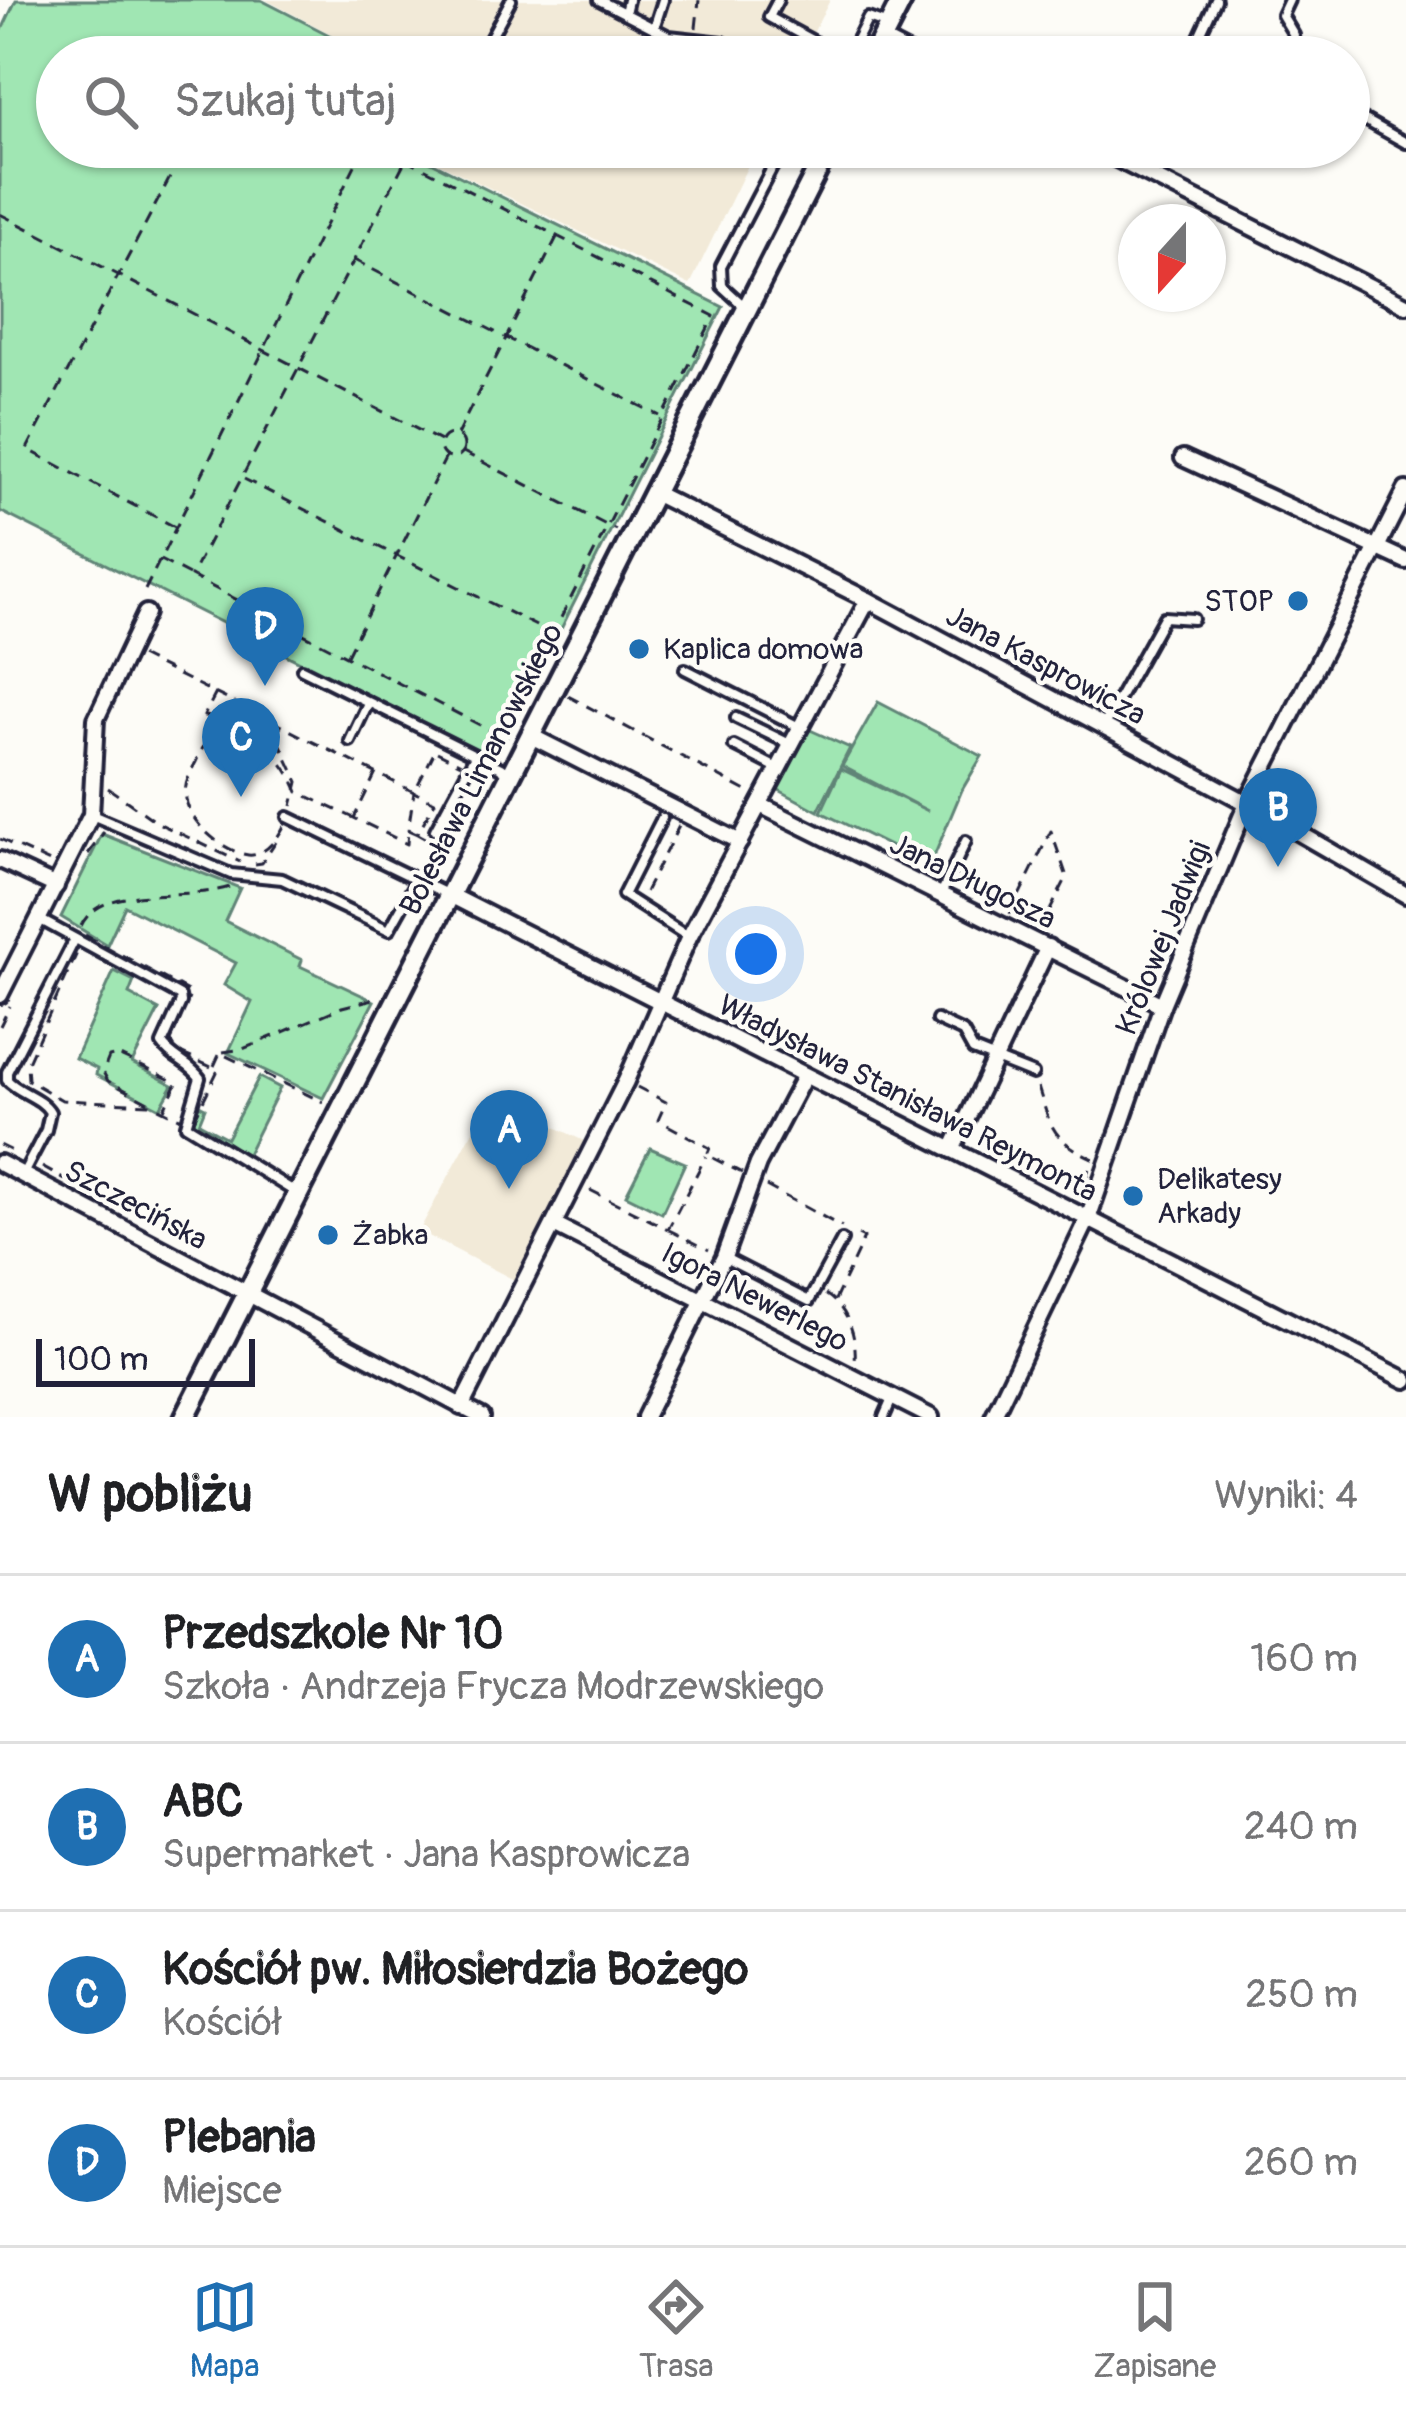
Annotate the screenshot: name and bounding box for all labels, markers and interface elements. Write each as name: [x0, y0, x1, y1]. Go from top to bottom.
search box: [36, 36, 1370, 168]
icon: search: [78, 69, 144, 135]
text: Szukaj tutaj: [174, 74, 396, 130]
north arrow: [1118, 204, 1226, 312]
place label: STOP: [1204, 583, 1274, 620]
pin: D: [226, 587, 304, 686]
marker: STOP: [1285, 588, 1311, 614]
street label: Jana Kasprowicza: [940, 597, 1152, 734]
street label: Bolesława Limanowskiego: [392, 617, 571, 921]
place label: Kaplica domowa: [663, 631, 863, 668]
marker: Kaplica domowa: [626, 636, 652, 662]
pin: C: [202, 698, 280, 797]
pin: B: [1239, 768, 1317, 867]
street label: Jana Długosza: [884, 825, 1062, 938]
street label: Królowej Jadwigi: [1108, 836, 1219, 1040]
your location: [726, 924, 786, 984]
street label: Władysława Stanisława Reymonta: [712, 987, 1103, 1210]
pin: A: [470, 1090, 548, 1189]
street label: Szczecińska: [58, 1152, 214, 1259]
place label: Delikatesy Arkady: [1157, 1161, 1282, 1232]
marker: Delikatesy Arkady: [1120, 1183, 1146, 1209]
place label: Żabka: [352, 1217, 429, 1254]
marker: Żabka: [315, 1222, 341, 1248]
street label: Igora Newerlego: [655, 1234, 854, 1360]
scale bar: [36, 1333, 255, 1386]
text: 100 m: [54, 1339, 148, 1380]
text: W pobliżu: [48, 1463, 253, 1527]
text: Wyniki: 4: [1214, 1471, 1358, 1520]
text: Przedszkole Nr 10: [162, 1606, 503, 1662]
text: A: [74, 1634, 100, 1683]
text: 160 m: [1250, 1634, 1358, 1683]
text: Szkoła · Andrzeja Frycza Modrzewskiego: [162, 1662, 824, 1711]
text: ABC: [162, 1774, 243, 1830]
text: B: [76, 1802, 98, 1851]
text: 240 m: [1244, 1802, 1358, 1851]
text: Supermarket · Jana Kasprowicza: [162, 1830, 690, 1879]
text: Kościół pw. Miłosierdzia Bożego: [162, 1942, 748, 1998]
text: C: [75, 1970, 99, 2019]
text: 250 m: [1245, 1970, 1358, 2019]
text: Kościół: [162, 1998, 282, 2047]
text: Plebania: [162, 2110, 316, 2166]
text: D: [75, 2138, 99, 2187]
text: 260 m: [1244, 2138, 1358, 2187]
text: Miejsce: [162, 2166, 282, 2215]
tab: Mapa: [190, 2274, 260, 2387]
tab: Trasa: [639, 2274, 714, 2387]
tab: Zapisane: [1093, 2274, 1216, 2387]

